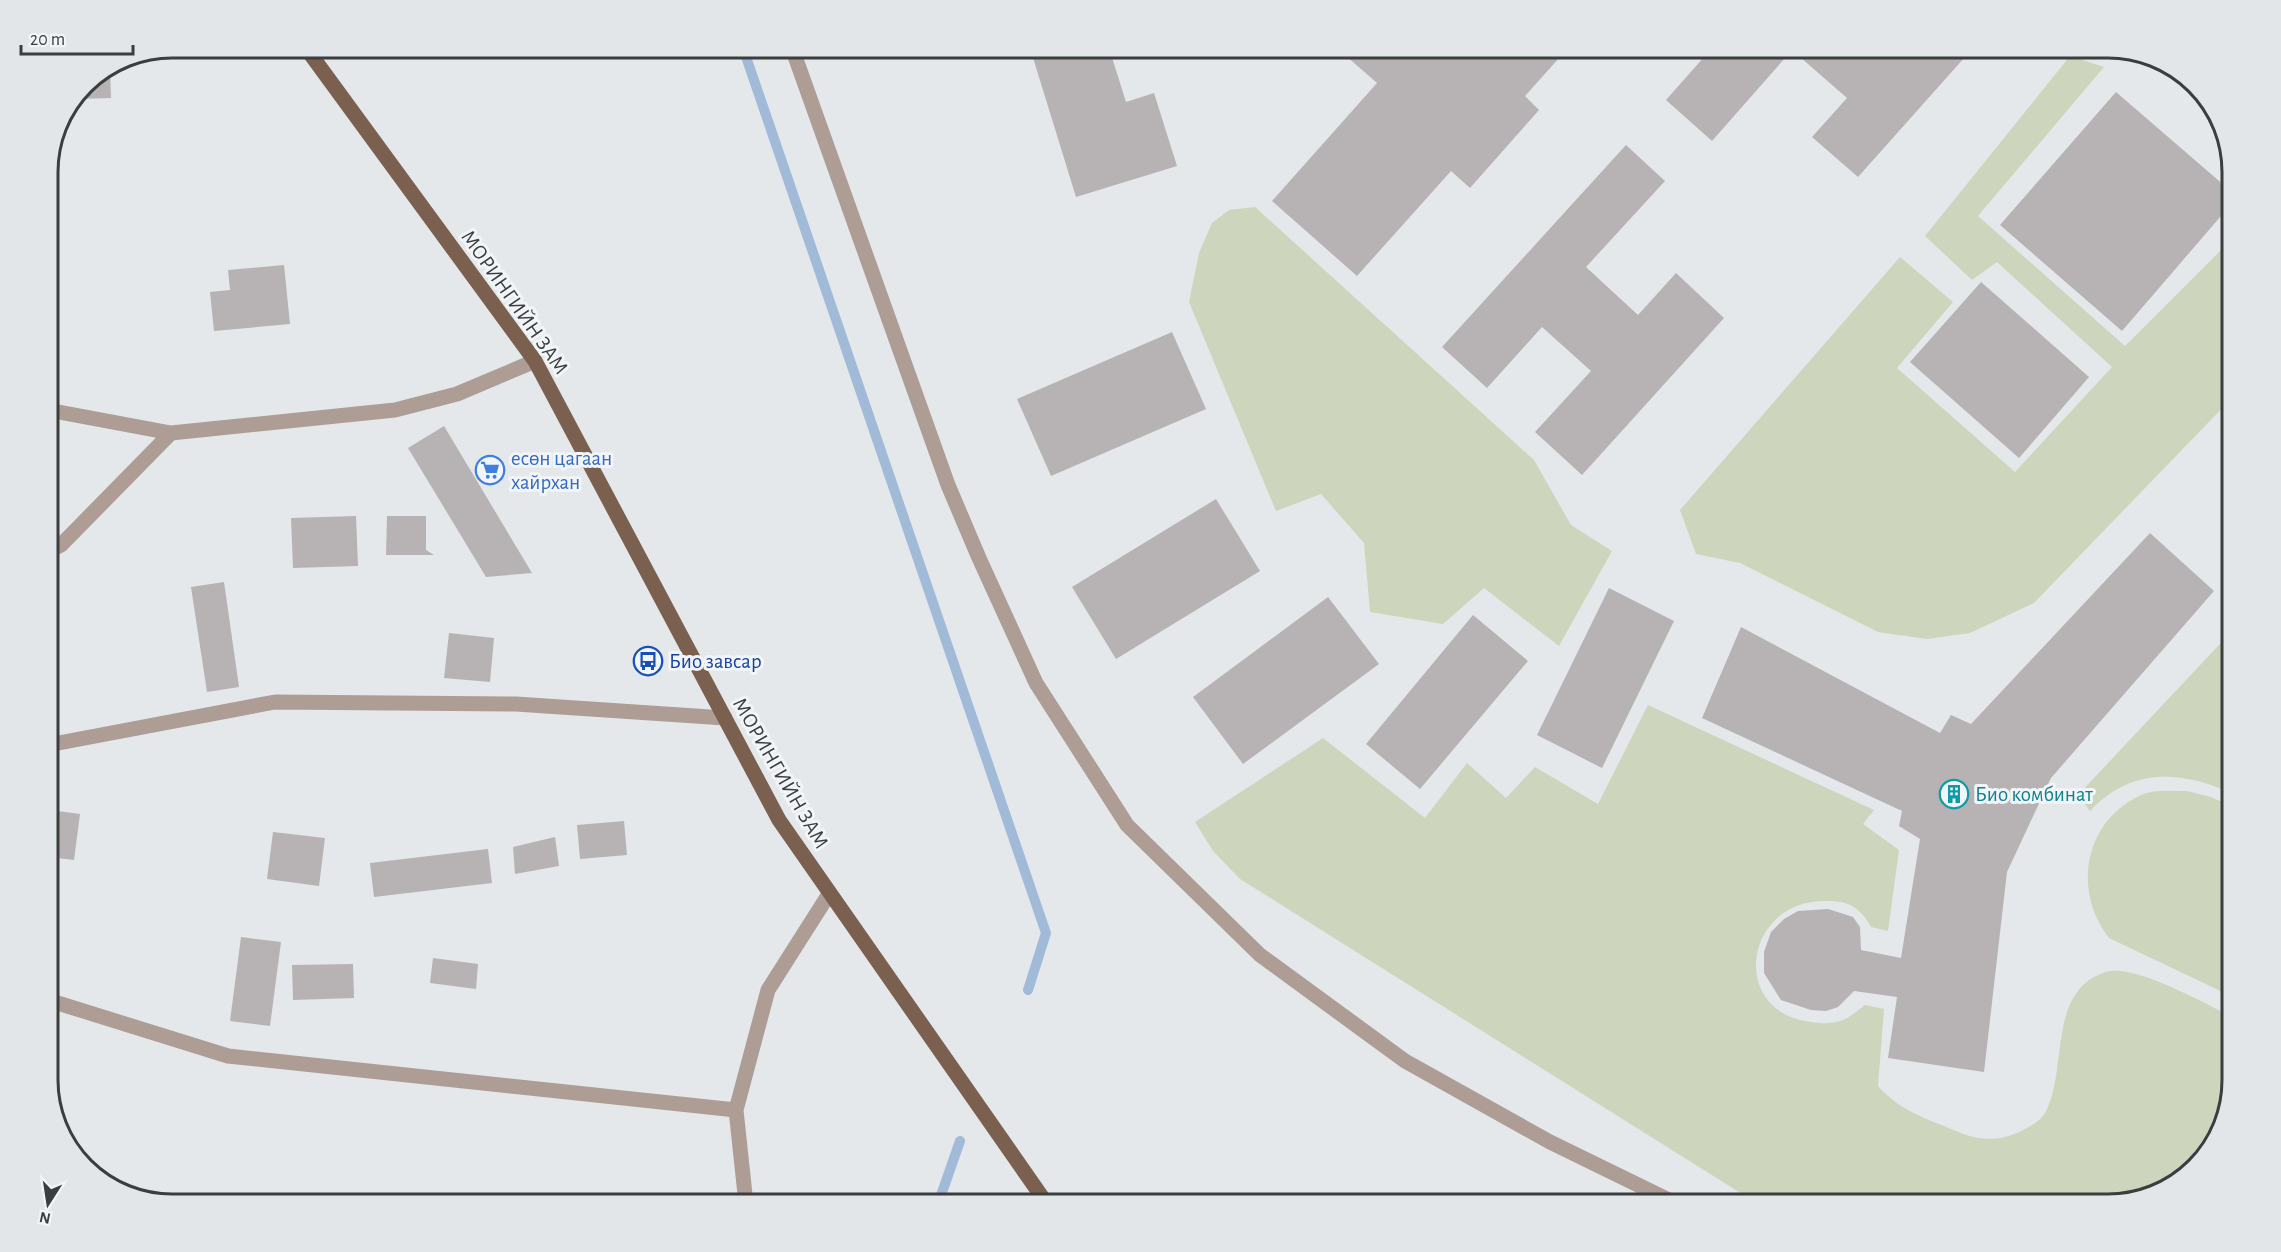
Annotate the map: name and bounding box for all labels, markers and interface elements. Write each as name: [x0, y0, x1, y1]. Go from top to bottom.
scale bar: [21, 18, 134, 56]
text: 20 m: [30, 31, 65, 49]
street label: МОРИНГИЙН ЗАМ: [457, 226, 573, 378]
place label: есөн цагаан хайрхан: [511, 448, 612, 493]
supermarket icon: есөн цагаан хайрхан: [474, 454, 506, 486]
bus stop icon: Био завсар: [632, 645, 664, 677]
place label: Био завсар: [669, 651, 762, 672]
street label: МОРИНГИЙН ЗАМ: [729, 694, 833, 852]
building icon: Био комбинат: [1938, 778, 1970, 810]
place label: Био комбинат: [1975, 784, 2093, 805]
north arrow: [18, 1174, 78, 1234]
text: N: [38, 1209, 52, 1227]

